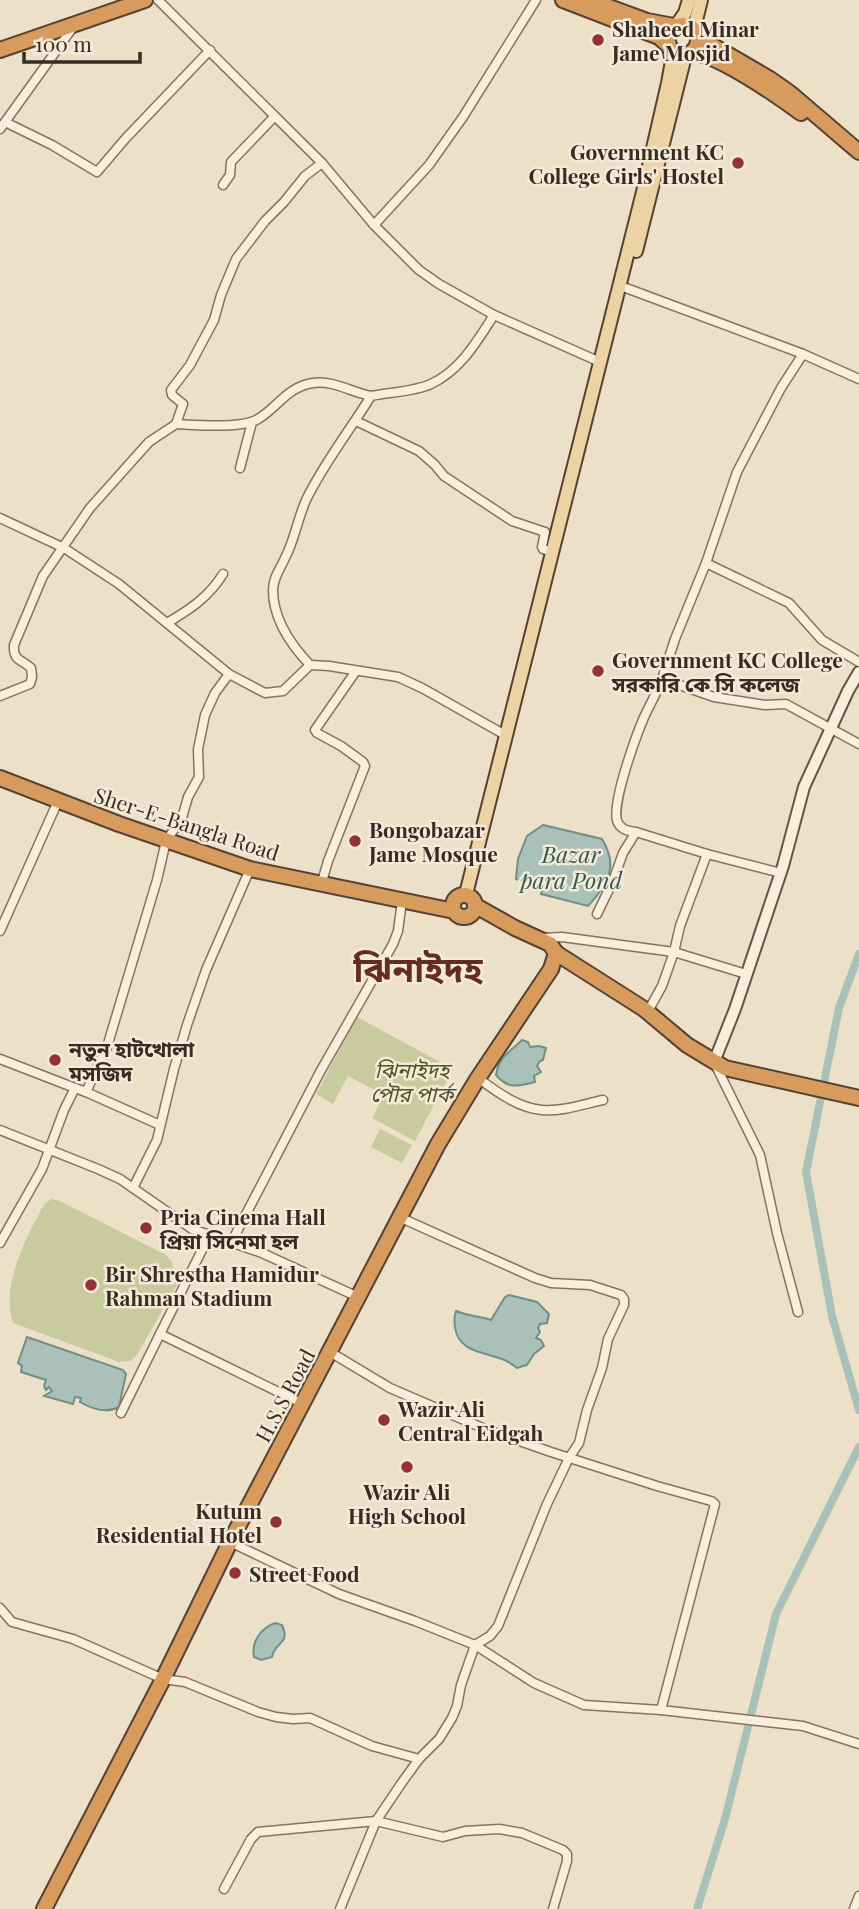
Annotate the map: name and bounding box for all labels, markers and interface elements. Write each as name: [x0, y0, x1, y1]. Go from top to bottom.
place label: Shaheed Minar Jame Mosjid: [611, 14, 759, 66]
scale bar: [24, 21, 140, 65]
text: 100 m: [35, 29, 92, 57]
marker: Shaheed Minar Jame Mosjid: [590, 32, 606, 48]
place label: Government KC College Girls' Hostel: [528, 137, 724, 189]
marker: Government KC College Girls' Hostel: [730, 155, 746, 171]
place label: Government KC College সরকারি কে সি কলেজ: [611, 645, 843, 697]
marker: Government KC College সরকারি কে সি কলেজ: [590, 663, 606, 679]
street label: Sher-E-Bangla Road: [91, 780, 283, 866]
place label: Bongobazar Jame Mosque: [368, 815, 498, 867]
marker: Bongobazar Jame Mosque: [347, 833, 363, 849]
water label: Bazar para Pond: [518, 838, 623, 895]
district label: ঝিনাইদহ: [352, 944, 483, 991]
place label: নতুন হাটখোলা মসজিদ: [68, 1034, 195, 1086]
marker: নতুন হাটখোলা মসজিদ: [47, 1052, 63, 1068]
park label: ঝিনাইদহ পৌর পার্ক: [371, 1055, 457, 1107]
place label: Pria Cinema Hall প্রিয়া সিনেমা হল: [159, 1202, 326, 1254]
marker: Pria Cinema Hall প্রিয়া সিনেমা হল: [138, 1220, 154, 1236]
place label: Bir Shrestha Hamidur Rahman Stadium: [105, 1259, 319, 1311]
marker: Bir Shrestha Hamidur Rahman Stadium: [83, 1277, 99, 1293]
street label: H.S.S Road: [248, 1343, 320, 1447]
place label: Wazir Ali Central Eidgah: [397, 1394, 543, 1446]
marker: Wazir Ali Central Eidgah: [376, 1412, 392, 1428]
marker: Wazir Ali High School: [399, 1459, 415, 1475]
place label: Wazir Ali High School: [348, 1477, 467, 1529]
place label: Kutum Residential Hotel: [96, 1496, 262, 1548]
marker: Kutum Residential Hotel: [268, 1514, 284, 1530]
place label: Street Food: [249, 1559, 360, 1587]
marker: Street Food: [227, 1565, 243, 1581]

